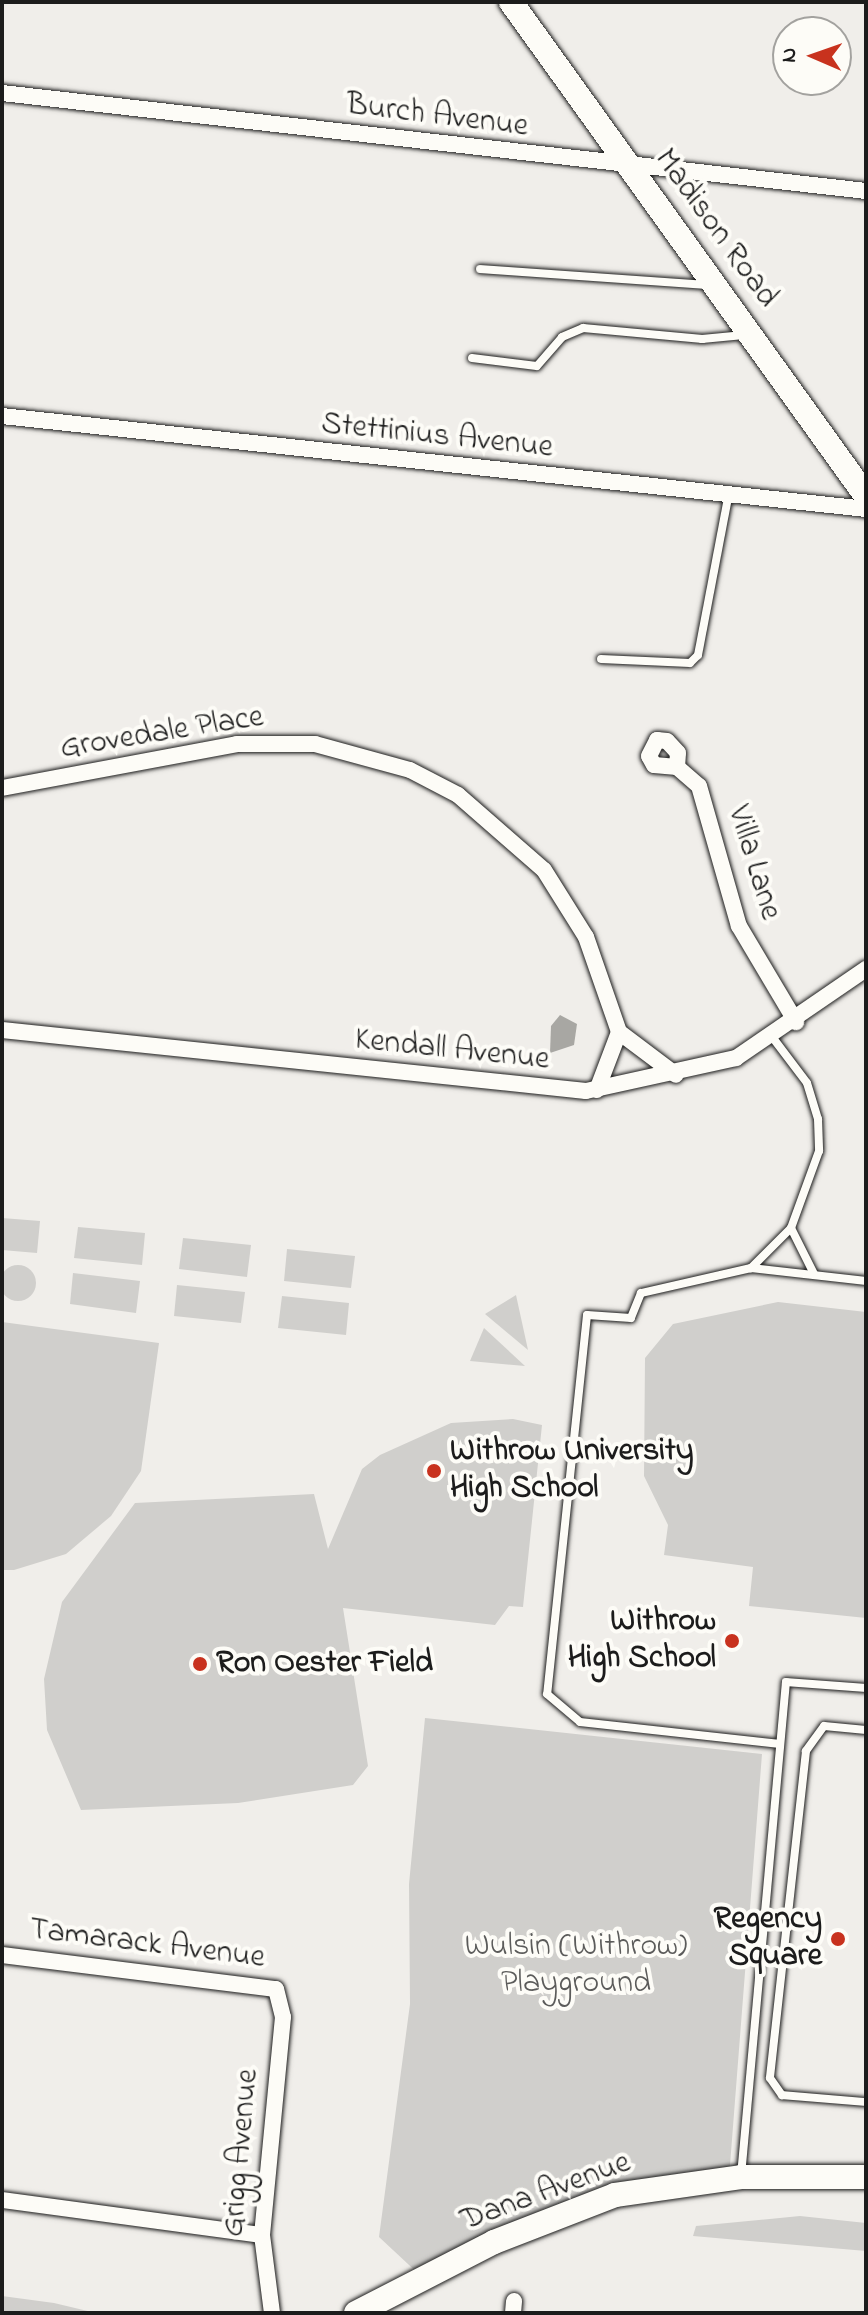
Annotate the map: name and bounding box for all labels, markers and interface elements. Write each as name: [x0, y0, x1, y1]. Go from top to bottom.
north arrow: [772, 16, 852, 96]
text: N: [774, 47, 806, 63]
street label: Burch Avenue: [344, 87, 530, 147]
street label: Madison Road: [645, 142, 785, 316]
street label: Stettinius Avenue: [319, 406, 555, 468]
street label: Grovedale Place: [58, 699, 266, 769]
street label: Villa Lane: [717, 801, 789, 925]
street label: Kendall Avenue: [353, 1022, 551, 1080]
place label: Withrow University High School: [450, 1434, 694, 1509]
marker: Withrow University High School: [425, 1462, 443, 1480]
place label: Withrow High School: [568, 1604, 716, 1679]
marker: Withrow High School: [723, 1632, 741, 1650]
place label: Ron Oester Field: [216, 1645, 433, 1683]
marker: Ron Oester Field: [191, 1655, 209, 1673]
place label: Regency Square: [713, 1902, 822, 1977]
street label: Tamarack Avenue: [27, 1912, 267, 1978]
park label: Wulsin (Withrow) Playground: [465, 1929, 687, 2004]
marker: Regency Square: [829, 1930, 847, 1948]
street label: Grigg Avenue: [216, 2068, 268, 2238]
street label: Dana Avenue: [456, 2145, 636, 2241]

